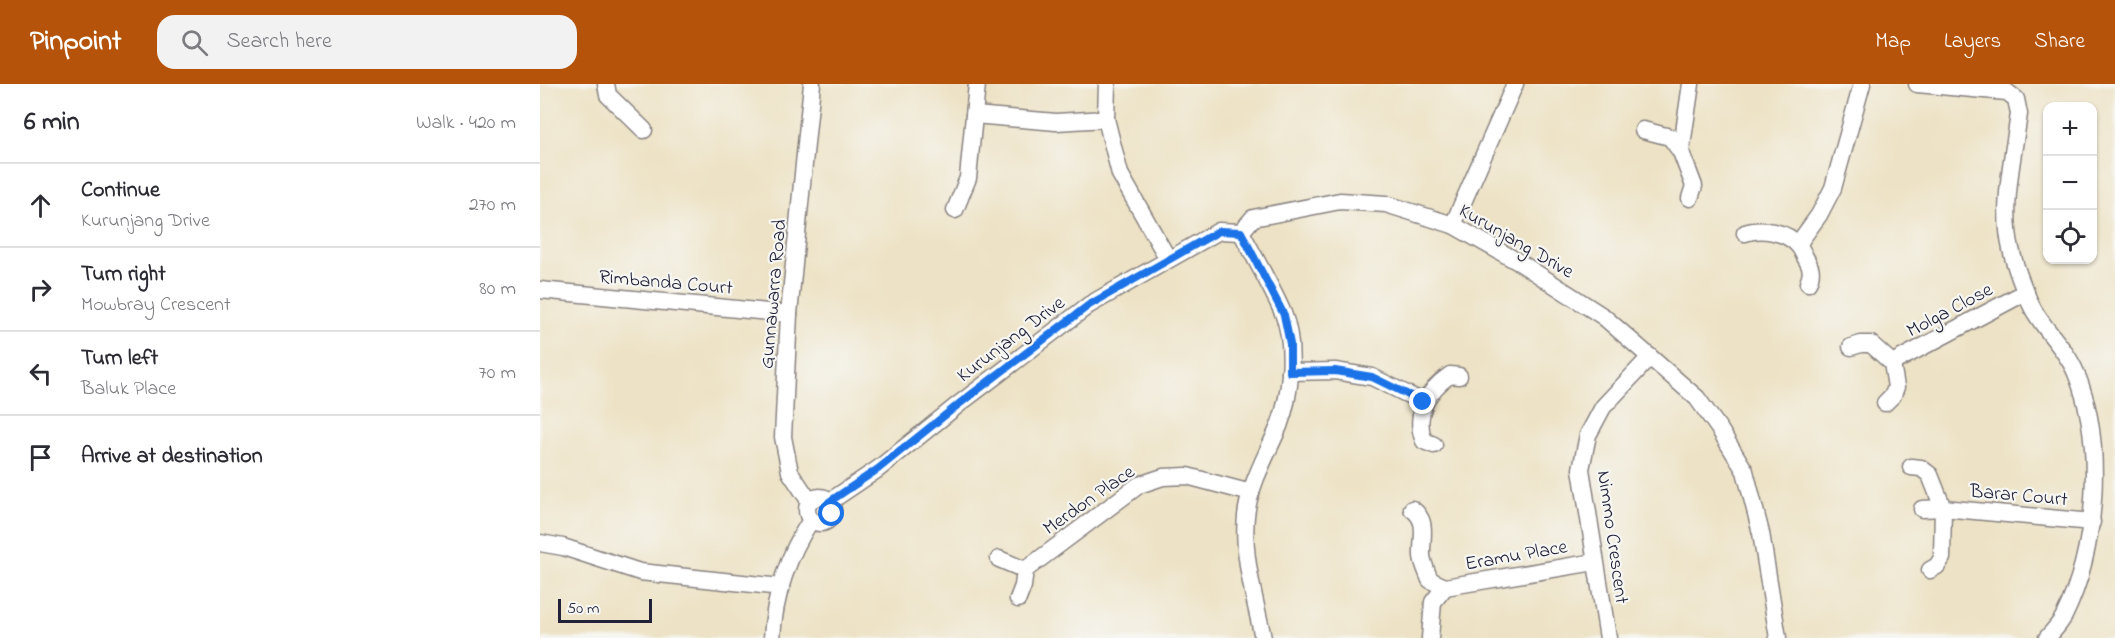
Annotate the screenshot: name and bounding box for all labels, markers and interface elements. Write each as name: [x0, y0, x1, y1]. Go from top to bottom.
search box: [157, 15, 577, 69]
text: Pinpoint: [30, 22, 121, 63]
icon: search: [178, 26, 211, 59]
text: Search here: [226, 26, 332, 58]
text: Map: [1875, 27, 1911, 57]
text: Layers: [1944, 27, 2001, 57]
text: Share: [2034, 27, 2085, 57]
map controls: [2043, 102, 2097, 264]
button: +: [2043, 102, 2097, 156]
text: 6 min: [24, 104, 80, 142]
text: Walk · 420 m: [416, 109, 516, 138]
button: −: [2043, 156, 2097, 210]
text: Continue: [81, 175, 160, 207]
icon: ahead: [24, 189, 57, 222]
text: 270 m: [469, 191, 516, 220]
street label: Kurunjang Drive: [1452, 197, 1579, 288]
text: Kurunjang Drive: [81, 207, 210, 236]
button: locate: [2043, 210, 2097, 264]
street label: Gunnawarra Road: [754, 218, 795, 370]
text: Turn right: [81, 259, 166, 291]
street label: Rimbanda Court: [598, 263, 734, 304]
icon: right: [24, 273, 57, 306]
text: 80 m: [479, 275, 516, 304]
street label: Molga Close: [1902, 276, 1999, 347]
street label: Kurunjang Drive: [951, 290, 1072, 391]
text: Mowbray Crescent: [81, 291, 231, 320]
text: Turn left: [81, 343, 158, 375]
icon: left: [24, 357, 57, 390]
text: 70 m: [479, 359, 516, 388]
text: Baluk Place: [81, 375, 176, 404]
route end: [1409, 388, 1435, 414]
icon: arrive: [24, 441, 57, 474]
text: Arrive at destination: [81, 441, 263, 473]
street label: Merdon Place: [1038, 459, 1141, 543]
street label: Nimmo Crescent: [1588, 469, 1635, 606]
street label: Barar Court: [1968, 478, 2069, 515]
route start: [818, 500, 844, 526]
street label: Eramu Place: [1463, 533, 1570, 580]
scale bar: [558, 596, 652, 624]
text: 50 m: [567, 597, 599, 621]

